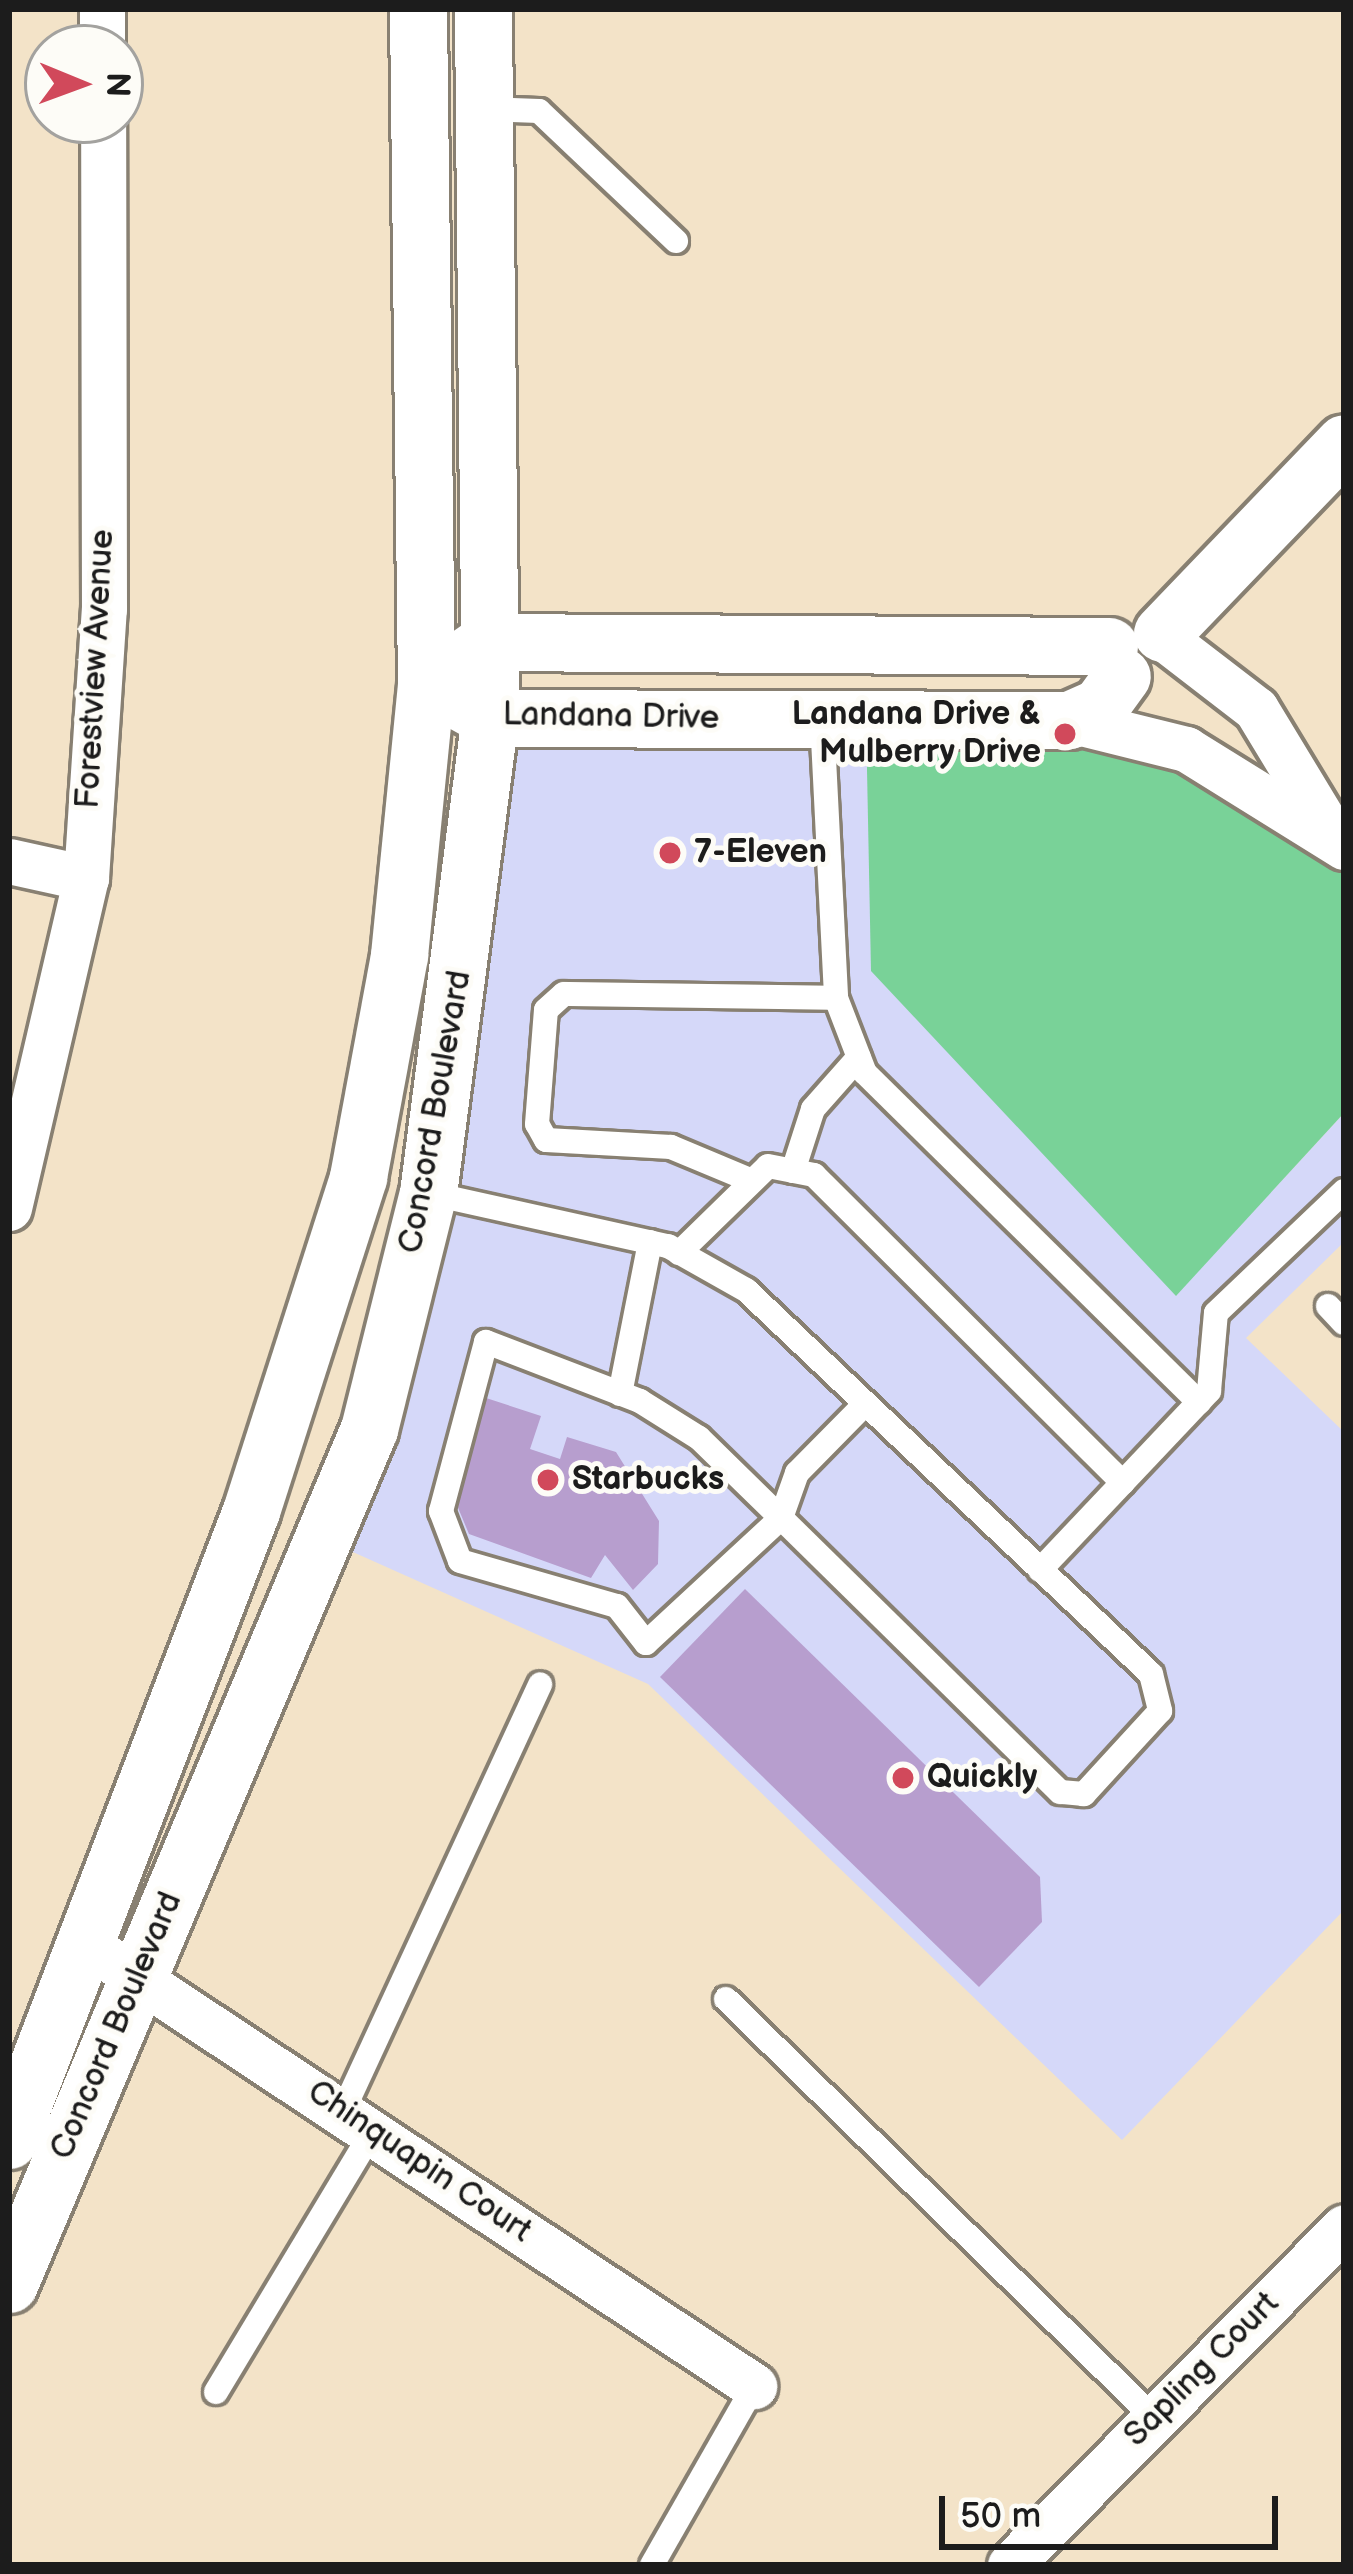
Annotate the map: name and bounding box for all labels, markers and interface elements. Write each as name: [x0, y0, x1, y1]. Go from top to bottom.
north arrow: [24, 24, 144, 144]
text: N: [97, 72, 137, 97]
street label: Forestview Avenue: [69, 528, 123, 810]
street label: Landana Drive: [502, 695, 720, 739]
place label: Landana Drive & Mulberry Drive: [792, 695, 1041, 773]
marker: Landana Drive & Mulberry Drive: [1052, 721, 1078, 747]
place label: 7-Eleven: [694, 833, 827, 873]
marker: 7-Eleven: [657, 840, 683, 866]
street label: Concord Boulevard: [392, 968, 480, 1256]
place label: Starbucks: [572, 1460, 724, 1500]
marker: Starbucks: [535, 1467, 561, 1493]
place label: Quickly: [927, 1758, 1037, 1798]
marker: Quickly: [890, 1765, 916, 1791]
street label: Concord Boulevard: [43, 1886, 191, 2166]
street label: Chinquapin Court: [300, 2072, 538, 2252]
street label: Sapling Court: [1117, 2285, 1287, 2455]
scale bar: [945, 2472, 1284, 2546]
text: 50 m: [960, 2495, 1041, 2538]

